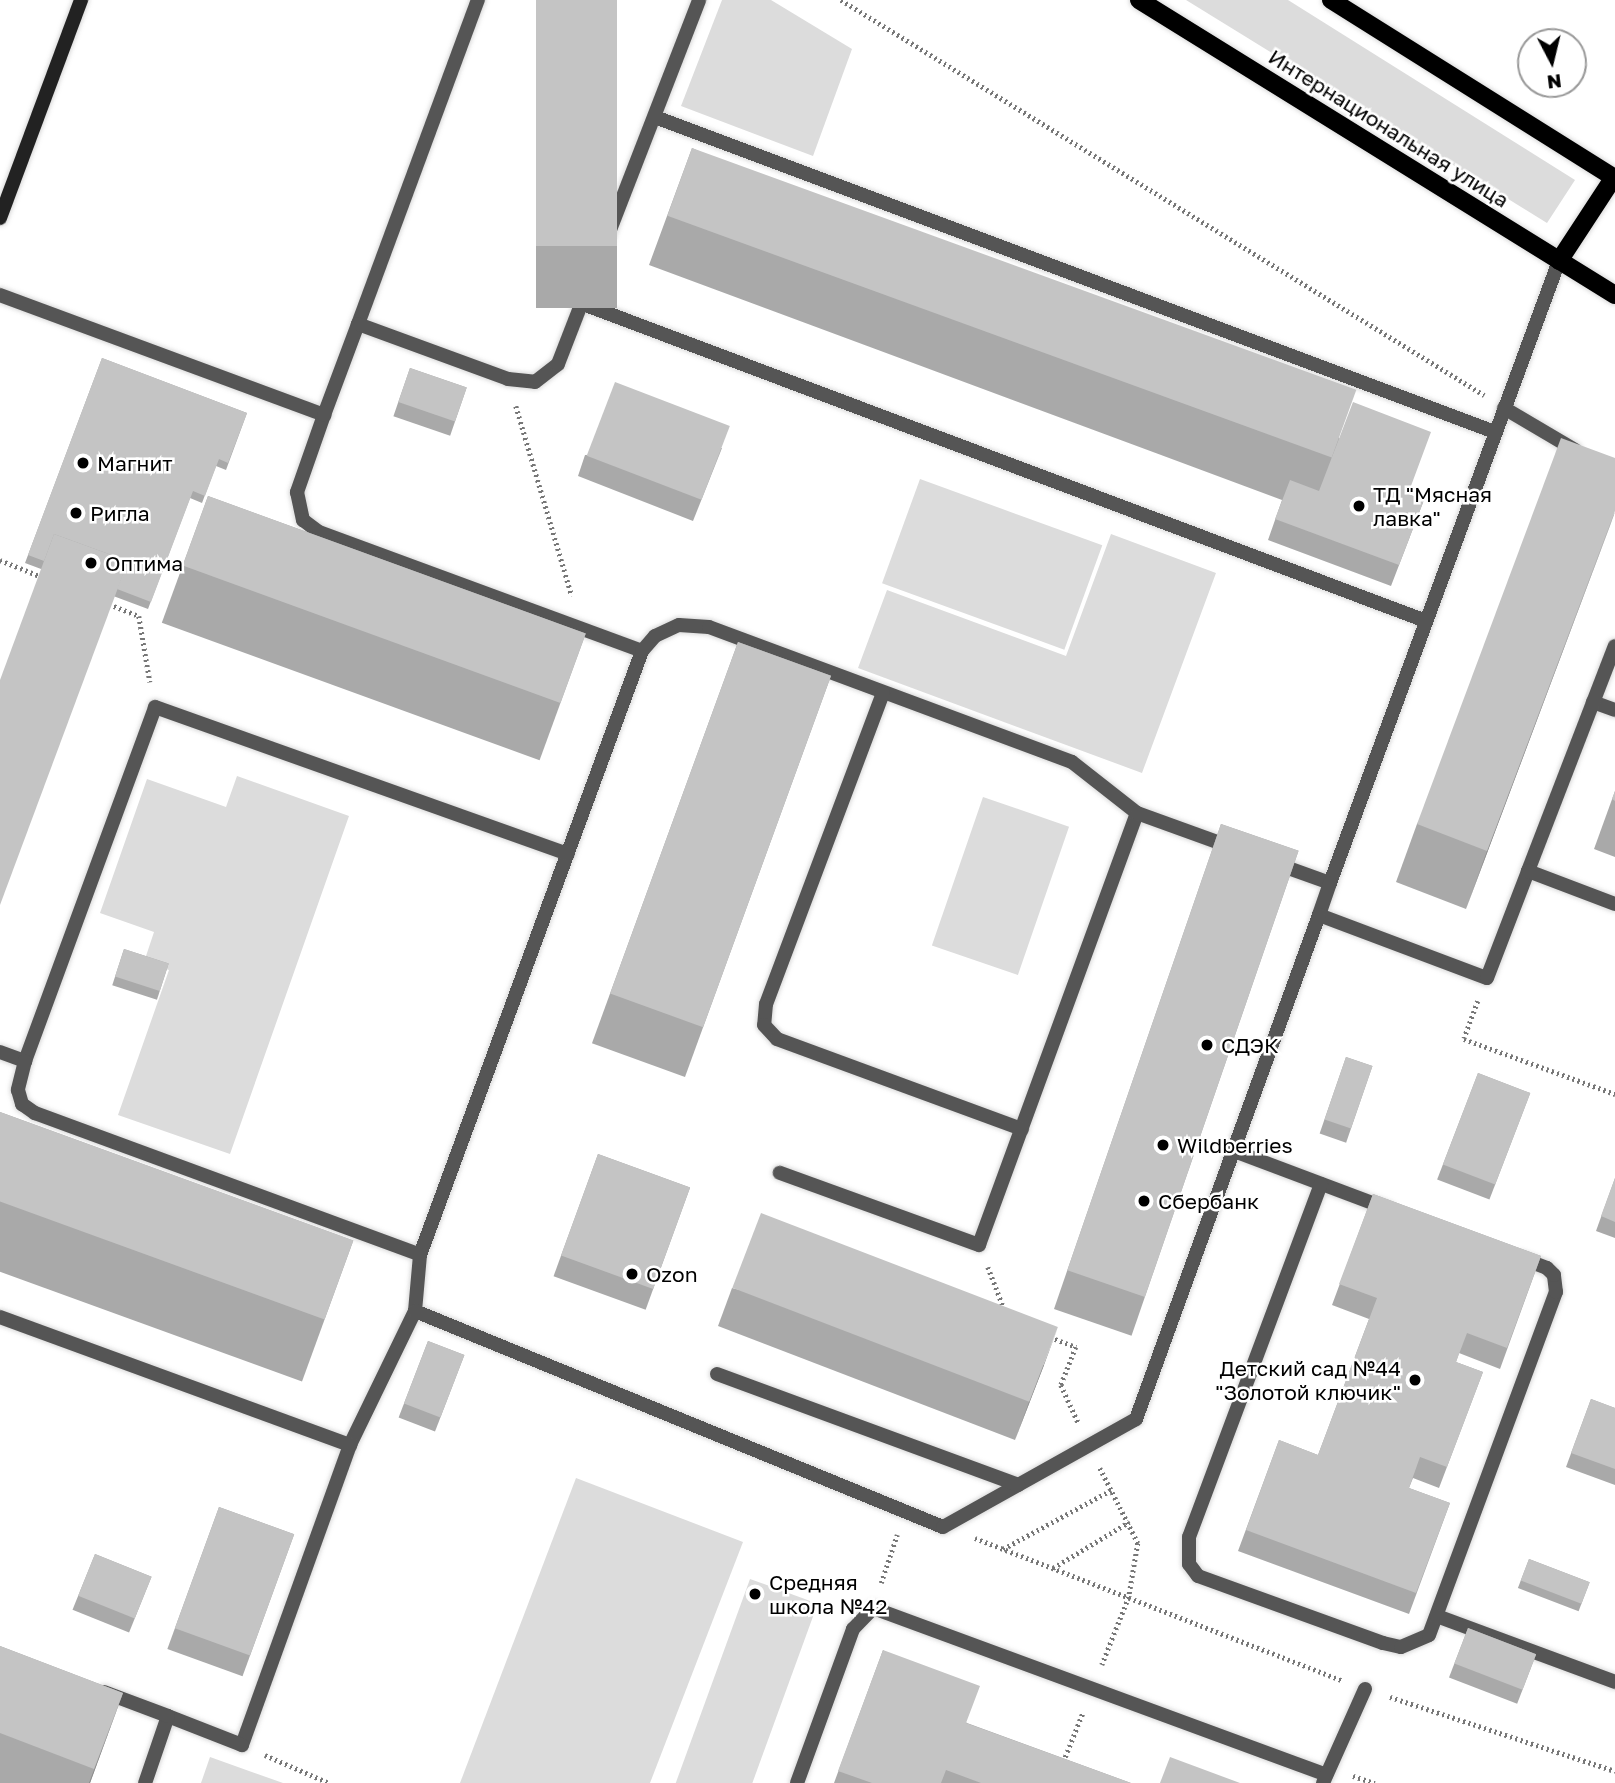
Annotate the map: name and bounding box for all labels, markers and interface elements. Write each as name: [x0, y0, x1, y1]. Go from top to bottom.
north arrow: [1517, 28, 1587, 98]
street label: Интернациональная улица: [1264, 44, 1514, 212]
text: N: [1546, 70, 1563, 95]
place label: Магнит: [97, 450, 172, 476]
marker: Магнит: [75, 455, 91, 471]
place label: ТД "Мясная лавка": [1373, 481, 1492, 531]
marker: ТД "Мясная лавка": [1351, 498, 1367, 514]
place label: Ригла: [90, 500, 150, 526]
marker: Ригла: [68, 505, 84, 521]
place label: Оптима: [105, 550, 183, 576]
marker: Оптима: [83, 555, 99, 571]
place label: СДЭК: [1221, 1032, 1279, 1058]
marker: СДЭК: [1199, 1037, 1215, 1053]
place label: Wildberries: [1177, 1132, 1293, 1158]
marker: Wildberries: [1155, 1137, 1171, 1153]
place label: Сбербанк: [1158, 1188, 1259, 1214]
marker: Сбербанк: [1136, 1193, 1152, 1209]
place label: Ozon: [646, 1261, 698, 1287]
marker: Ozon: [624, 1266, 640, 1282]
place label: Детский сад №44 "Золотой ключик": [1215, 1355, 1401, 1405]
marker: Детский сад №44 "Золотой ключик": [1407, 1372, 1423, 1388]
place label: Средняя школа №42: [769, 1569, 887, 1619]
marker: Средняя школа №42: [747, 1586, 763, 1602]

